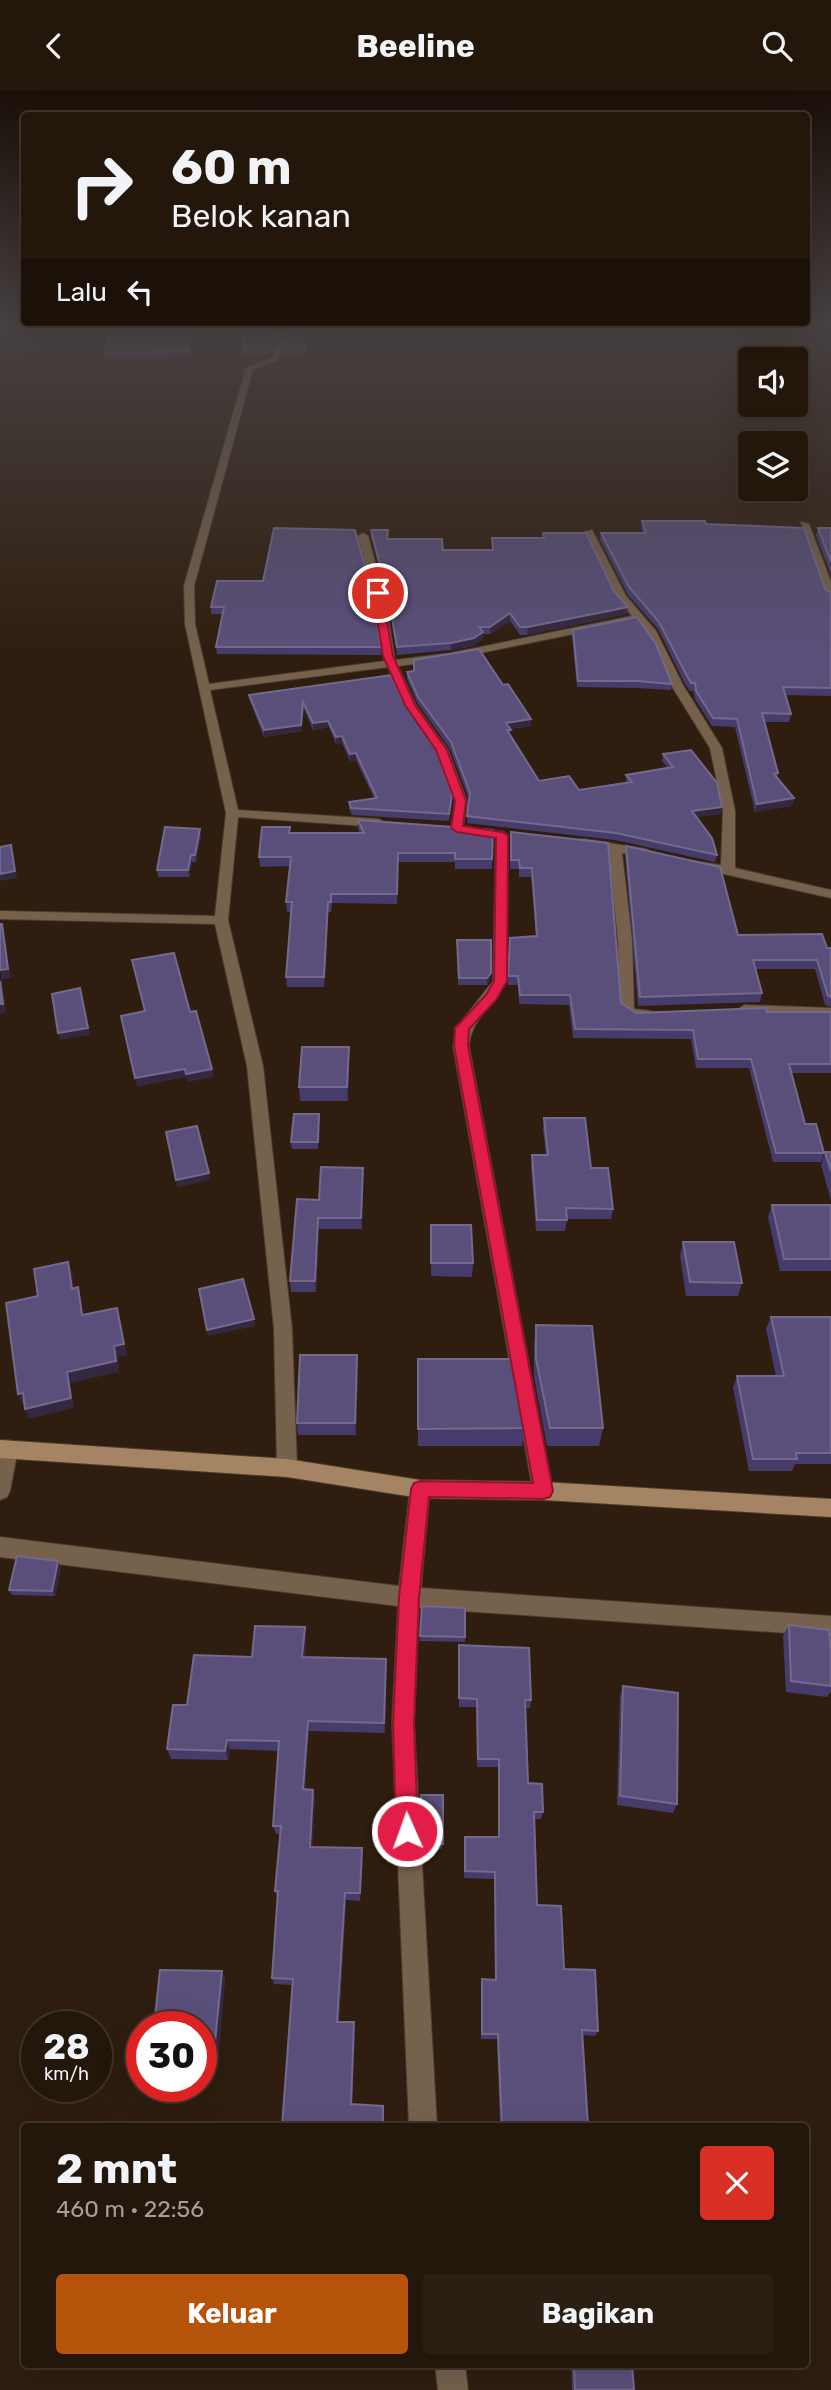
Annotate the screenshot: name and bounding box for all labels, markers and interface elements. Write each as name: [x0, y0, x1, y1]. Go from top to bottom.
icon: back: [35, 27, 73, 65]
text: Beeline: [356, 27, 475, 65]
icon: search: [758, 27, 796, 65]
text: 60 m: [171, 138, 292, 196]
icon: right: [56, 140, 147, 231]
text: Belok kanan: [171, 197, 351, 235]
icon: left: [121, 273, 159, 311]
text: Lalu: [56, 277, 107, 308]
map controls: [738, 347, 808, 501]
button: sound: [738, 347, 808, 417]
button: layers: [738, 431, 808, 501]
pin: [348, 563, 408, 623]
icon: arrive: [359, 574, 397, 612]
position arrow: [370, 1794, 444, 1868]
speed limit sign: 30: [126, 2011, 217, 2102]
text: 28: [43, 2026, 90, 2068]
text: km/h: [44, 2063, 89, 2085]
text: 2 mnt: [56, 2144, 177, 2194]
button: close: [700, 2146, 774, 2220]
text: 460 m · 22:56: [56, 2195, 204, 2223]
button: Keluar: [56, 2274, 408, 2354]
button: Bagikan: [422, 2274, 774, 2354]

